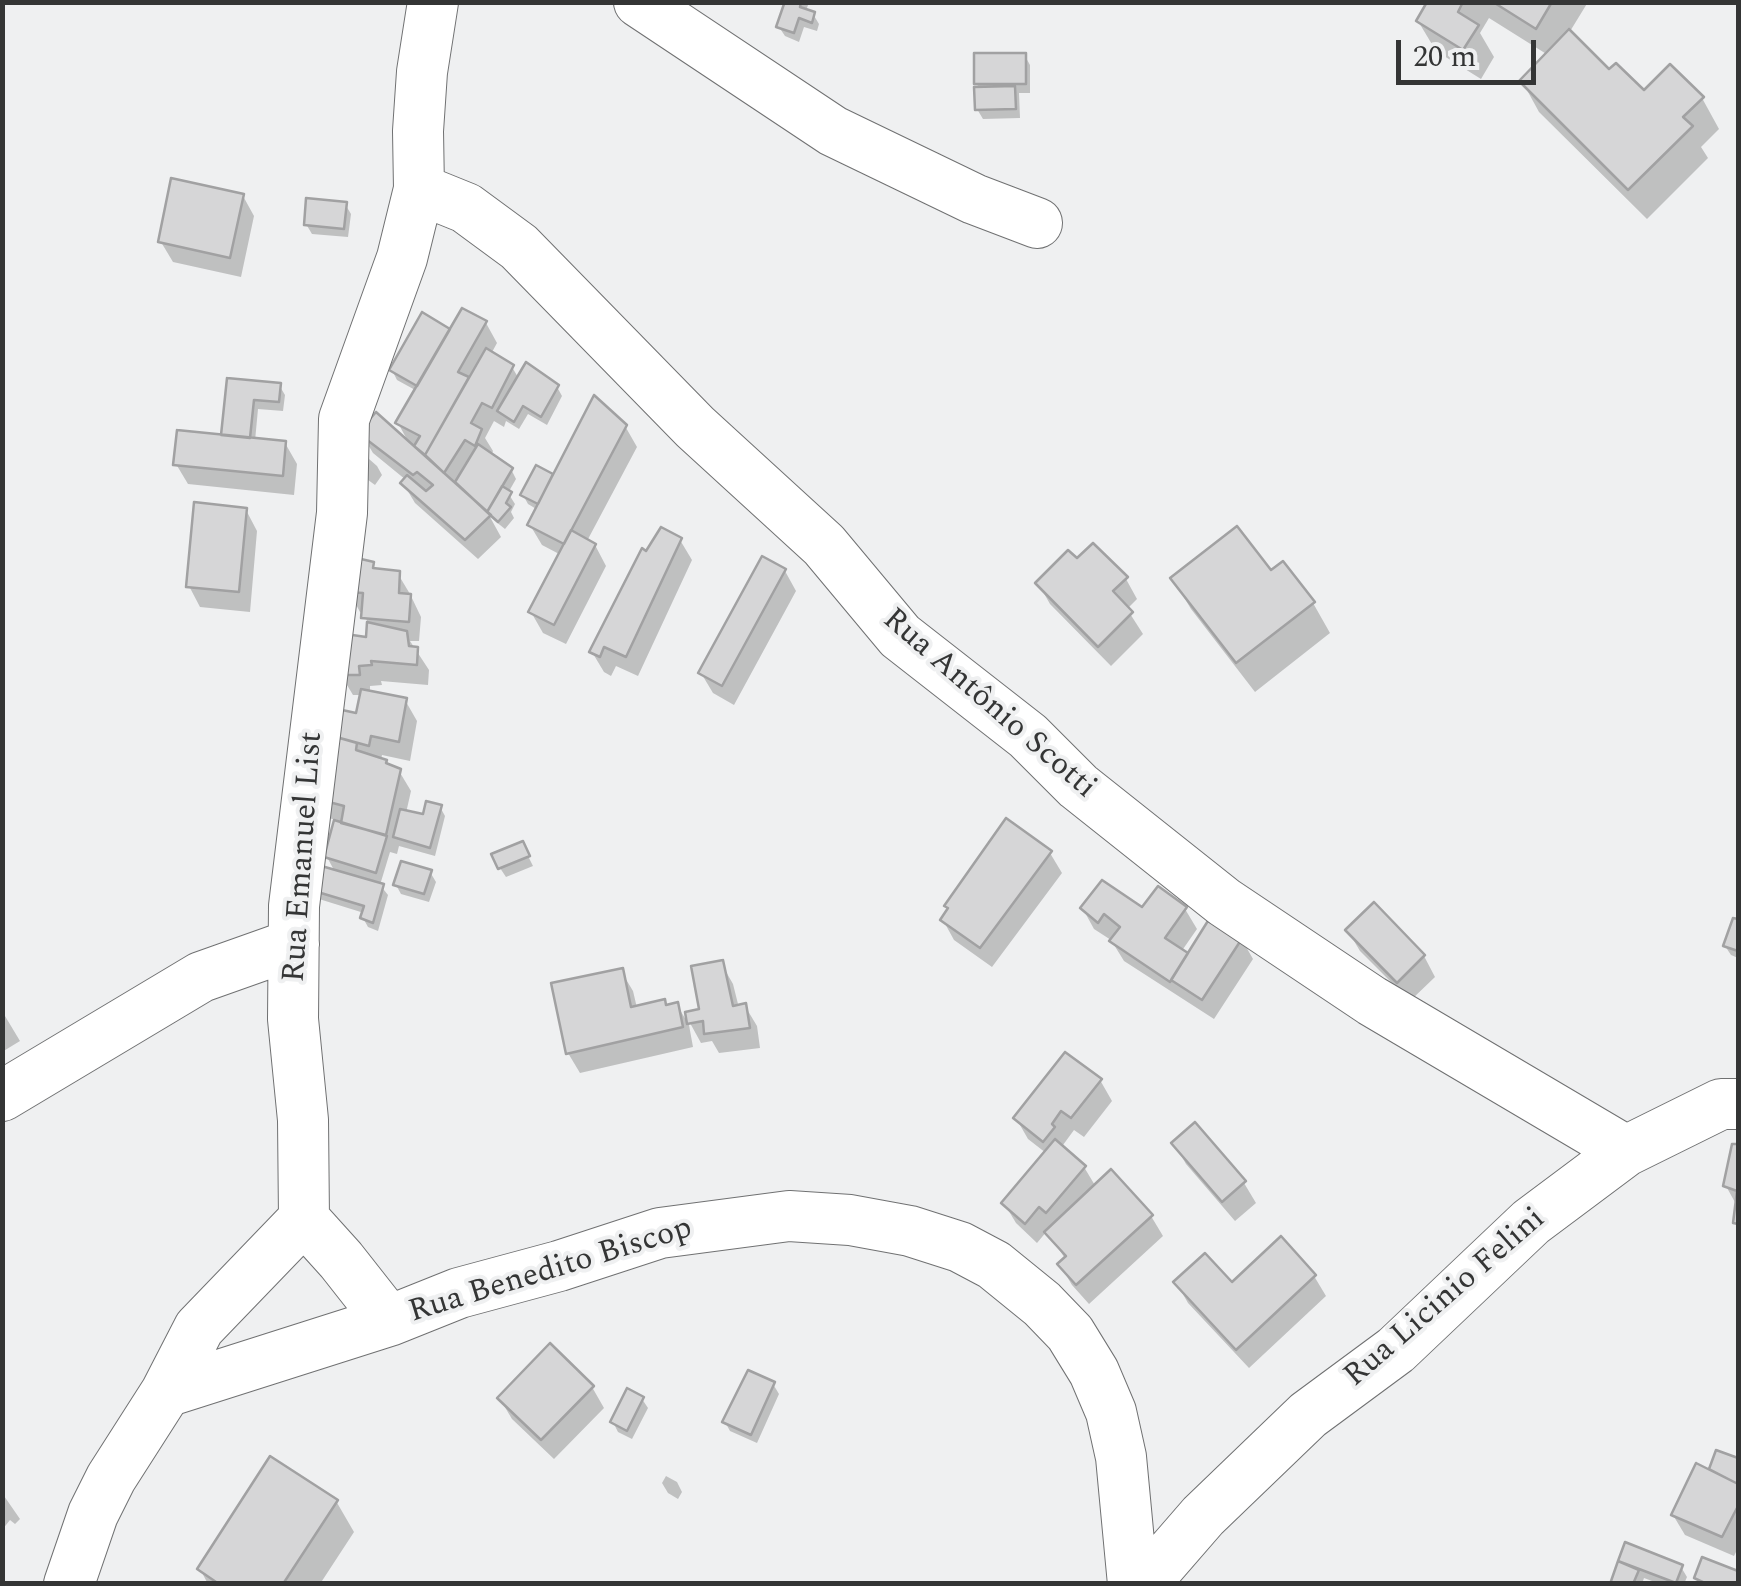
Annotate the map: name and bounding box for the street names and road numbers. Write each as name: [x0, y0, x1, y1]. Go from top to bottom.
street label: Rua Antônio Scotti: [873, 602, 1103, 808]
street label: Rua Emanuel List: [277, 730, 333, 984]
street label: Rua Licinio Felini: [1337, 1201, 1555, 1397]
street label: Rua Benedito Biscop: [405, 1211, 697, 1333]

